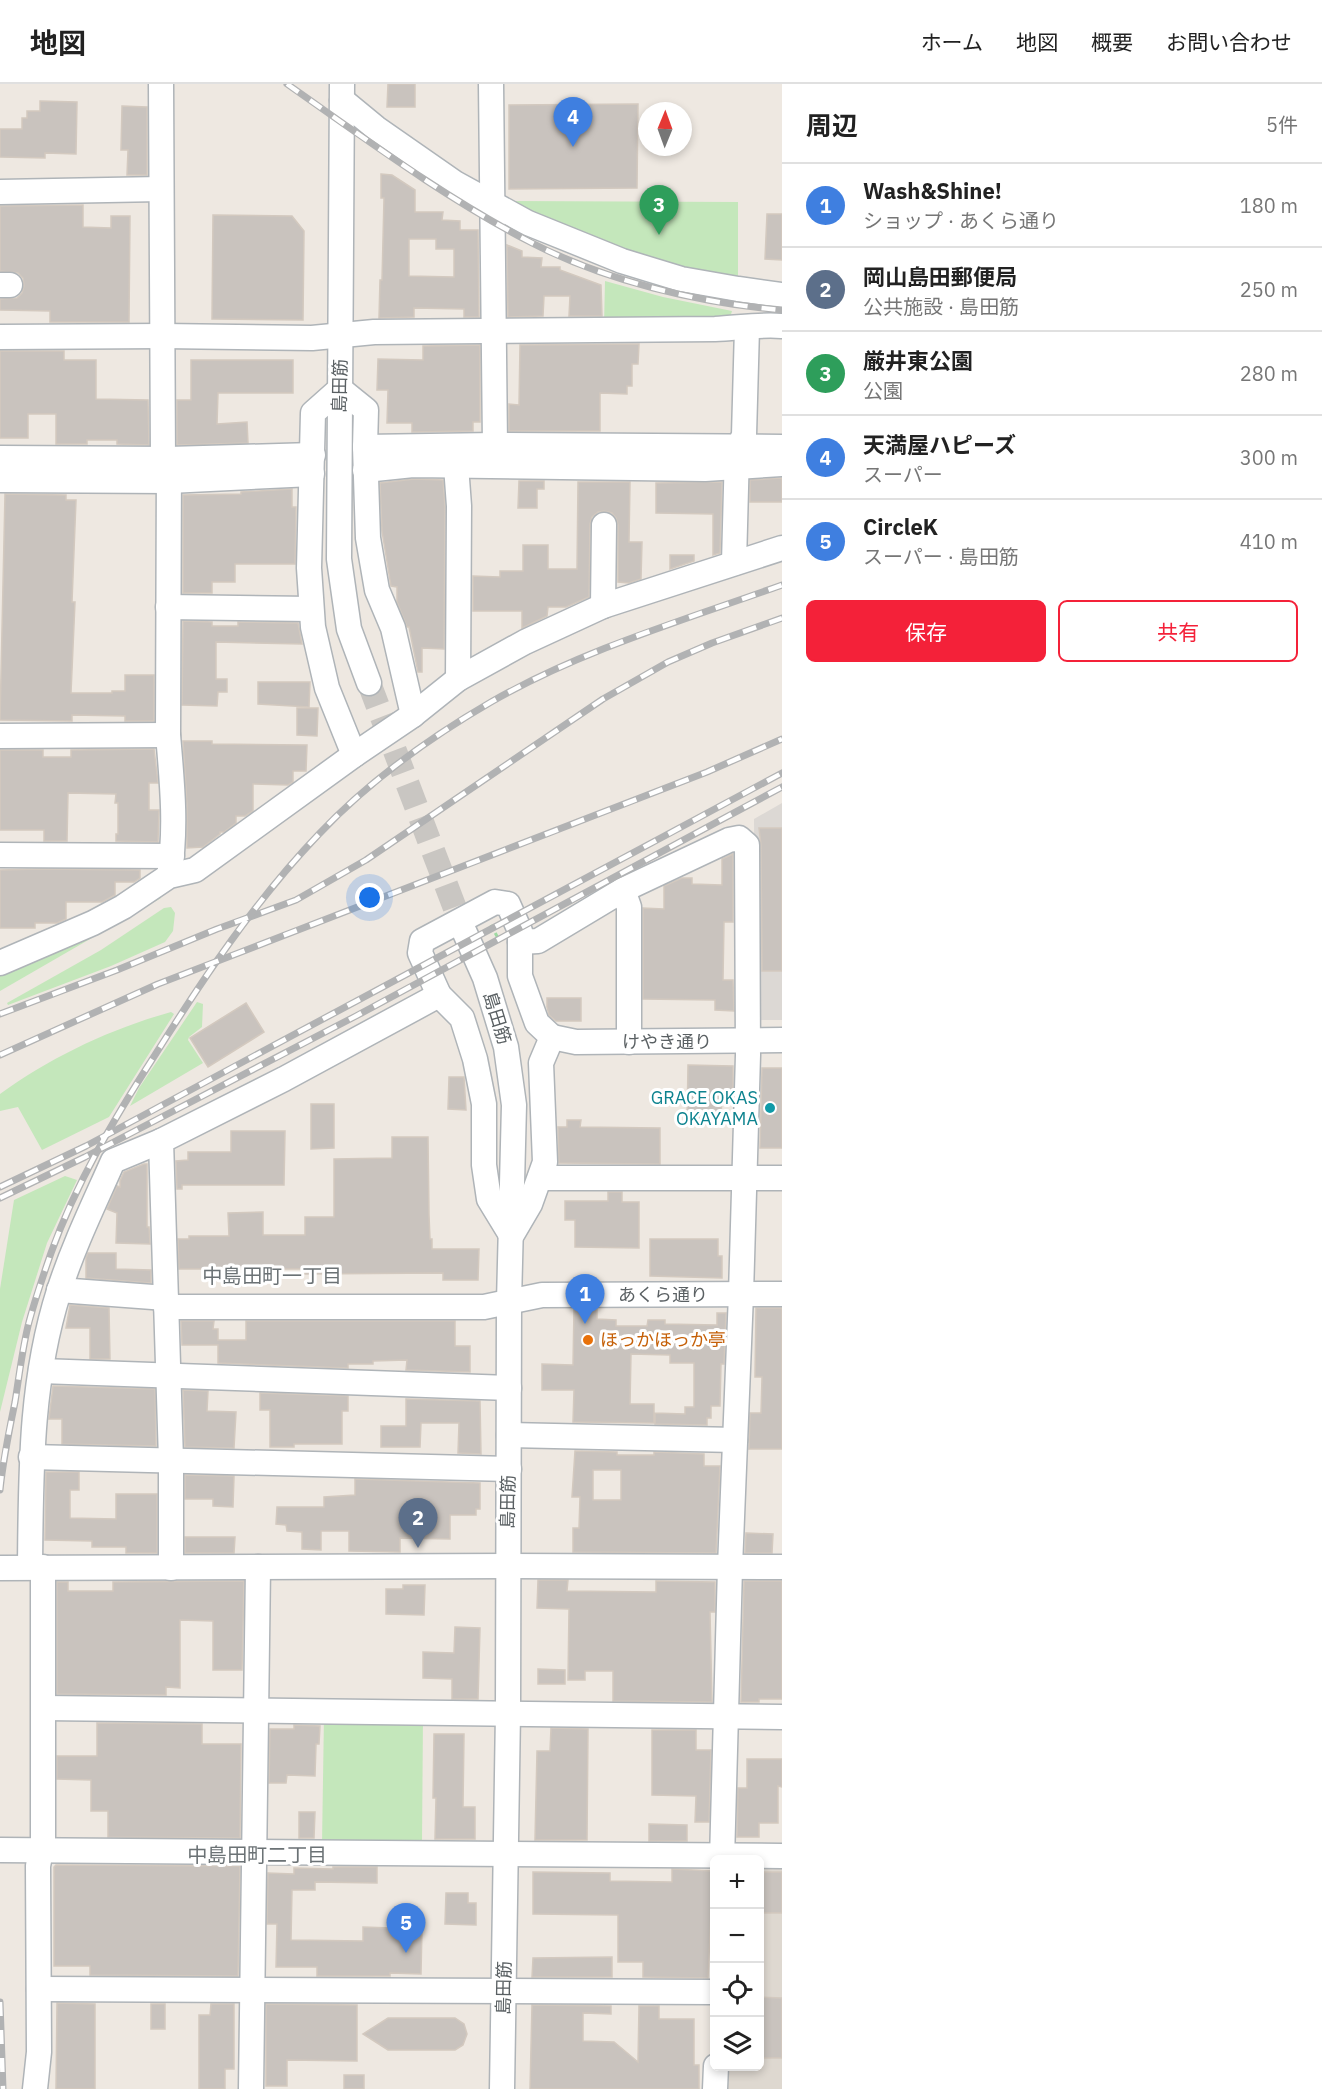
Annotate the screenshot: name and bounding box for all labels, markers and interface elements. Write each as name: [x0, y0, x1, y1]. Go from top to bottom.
text: 地図: [30, 24, 86, 61]
text: ホーム: [921, 28, 983, 56]
text: 地図: [1016, 28, 1058, 56]
text: 概要: [1091, 28, 1133, 56]
text: お問い合わせ: [1166, 28, 1292, 56]
pin: 4: [554, 98, 592, 147]
north arrow: [638, 102, 692, 156]
text: 周辺: [806, 108, 858, 142]
text: 5件: [1266, 111, 1298, 138]
text: Wash&Shine!: [863, 176, 1002, 205]
pin: 3: [640, 186, 678, 235]
text: 1: [820, 192, 832, 219]
text: 180 m: [1240, 192, 1298, 219]
text: ショップ · あくら通り: [863, 207, 1059, 234]
text: 岡山島田郵便局: [863, 262, 1017, 291]
text: 2: [820, 276, 832, 303]
text: 250 m: [1240, 276, 1298, 303]
text: 公共施設 · 島田筋: [863, 293, 1019, 320]
text: 厳井東公園: [863, 346, 973, 375]
street label: 島田筋: [328, 359, 351, 413]
text: 3: [820, 360, 832, 387]
text: 280 m: [1240, 360, 1298, 387]
text: 公園: [863, 377, 903, 404]
text: 天満屋ハピーズ: [863, 430, 1016, 459]
text: 4: [820, 444, 832, 471]
text: 300 m: [1240, 444, 1298, 471]
text: スーパー: [863, 461, 943, 488]
text: CircleK: [863, 512, 938, 541]
text: 5: [820, 528, 832, 555]
text: 410 m: [1240, 528, 1298, 555]
text: スーパー · 島田筋: [863, 543, 1019, 570]
button: 保存: [806, 600, 1046, 662]
button: 共有: [1058, 600, 1298, 662]
your location: [355, 883, 384, 912]
street label: 島田筋: [479, 989, 516, 1047]
street label: けやき通り: [622, 1030, 712, 1053]
place label: GRACE OKAS OKAYAMA: [651, 1086, 758, 1130]
marker: GRACE OKAS OKAYAMA: [763, 1101, 777, 1115]
district label: 中島田町一丁目: [202, 1262, 342, 1289]
pin: 1: [566, 1274, 604, 1324]
street label: あくら通り: [618, 1283, 708, 1306]
place label: ほっかほっか亭: [600, 1328, 726, 1351]
marker: ほっかほっか亭: [581, 1333, 595, 1347]
street label: 島田筋: [496, 1475, 519, 1529]
pin: 2: [398, 1498, 438, 1548]
district label: 中島田町二丁目: [187, 1841, 327, 1868]
map controls: [710, 1855, 764, 2071]
button: +: [710, 1855, 764, 1909]
pin: 5: [386, 1904, 426, 1953]
button: −: [710, 1909, 764, 1963]
street label: 島田筋: [492, 1961, 515, 2015]
button: locate: [710, 1963, 764, 2017]
button: layers: [710, 2017, 764, 2071]

